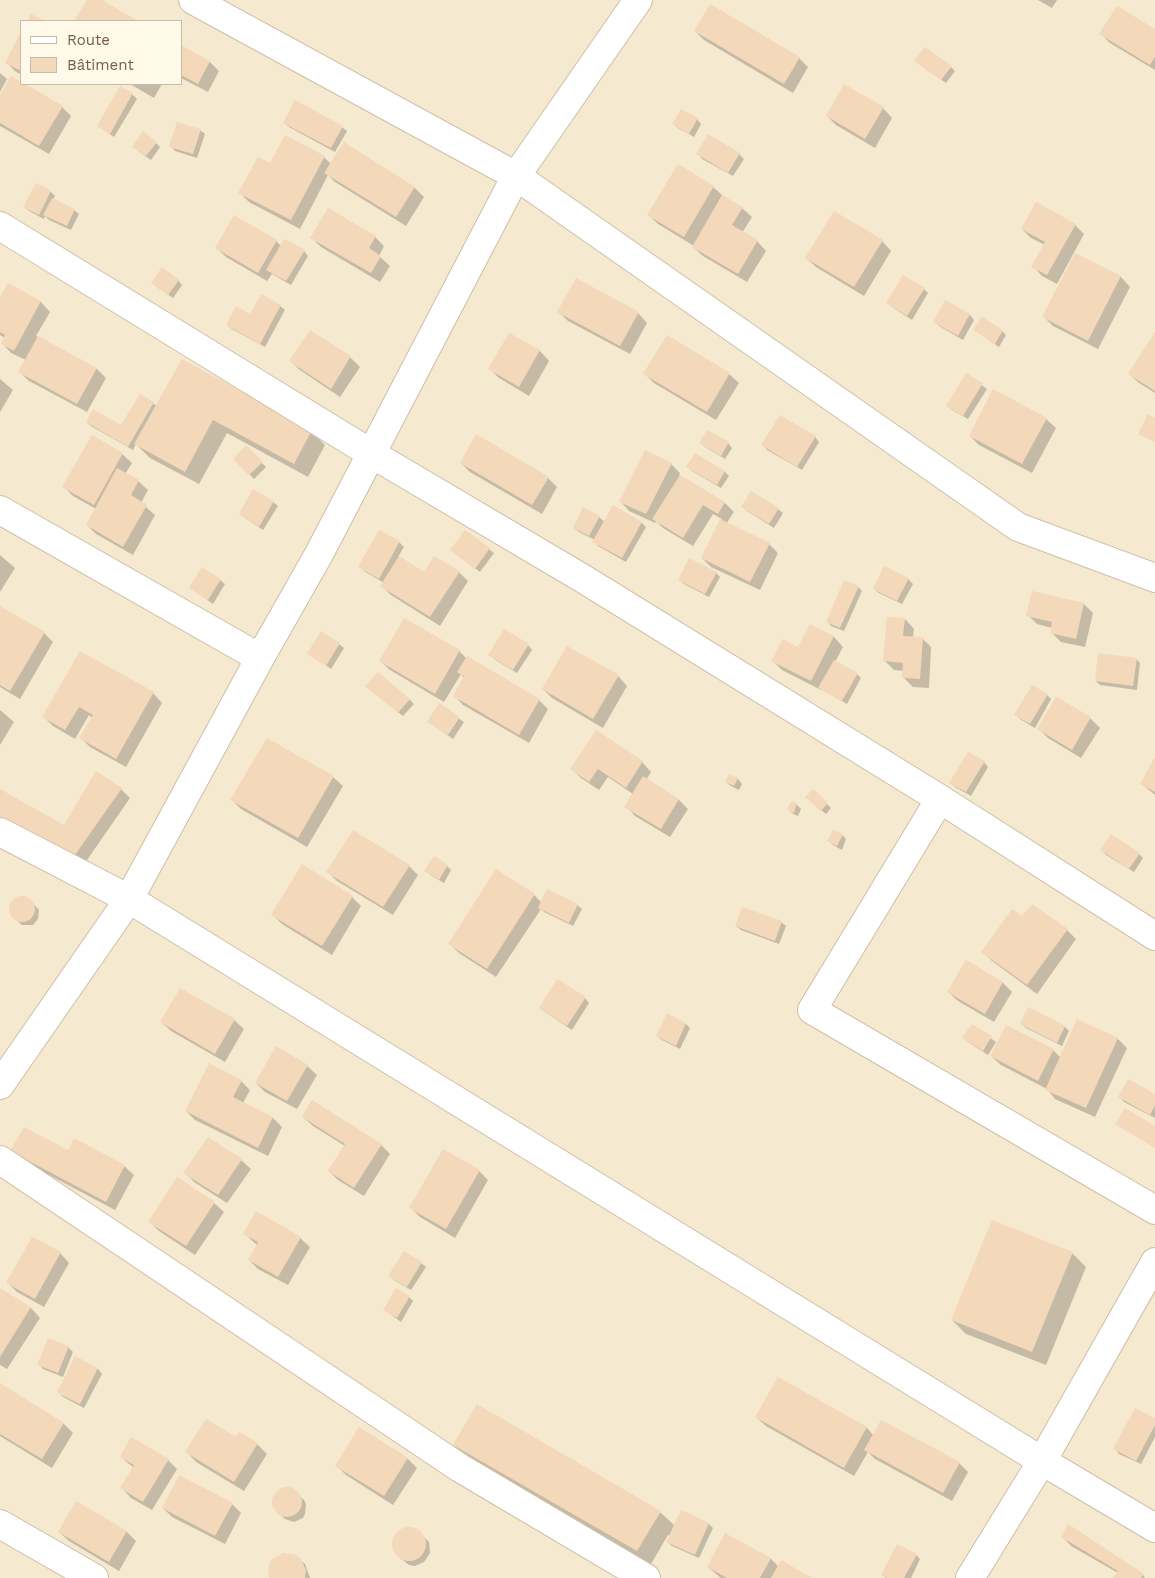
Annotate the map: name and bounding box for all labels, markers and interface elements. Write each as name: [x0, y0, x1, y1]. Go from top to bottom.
legend: [20, 20, 182, 85]
text: Route: [67, 31, 110, 49]
text: Bâtiment: [67, 56, 134, 74]

